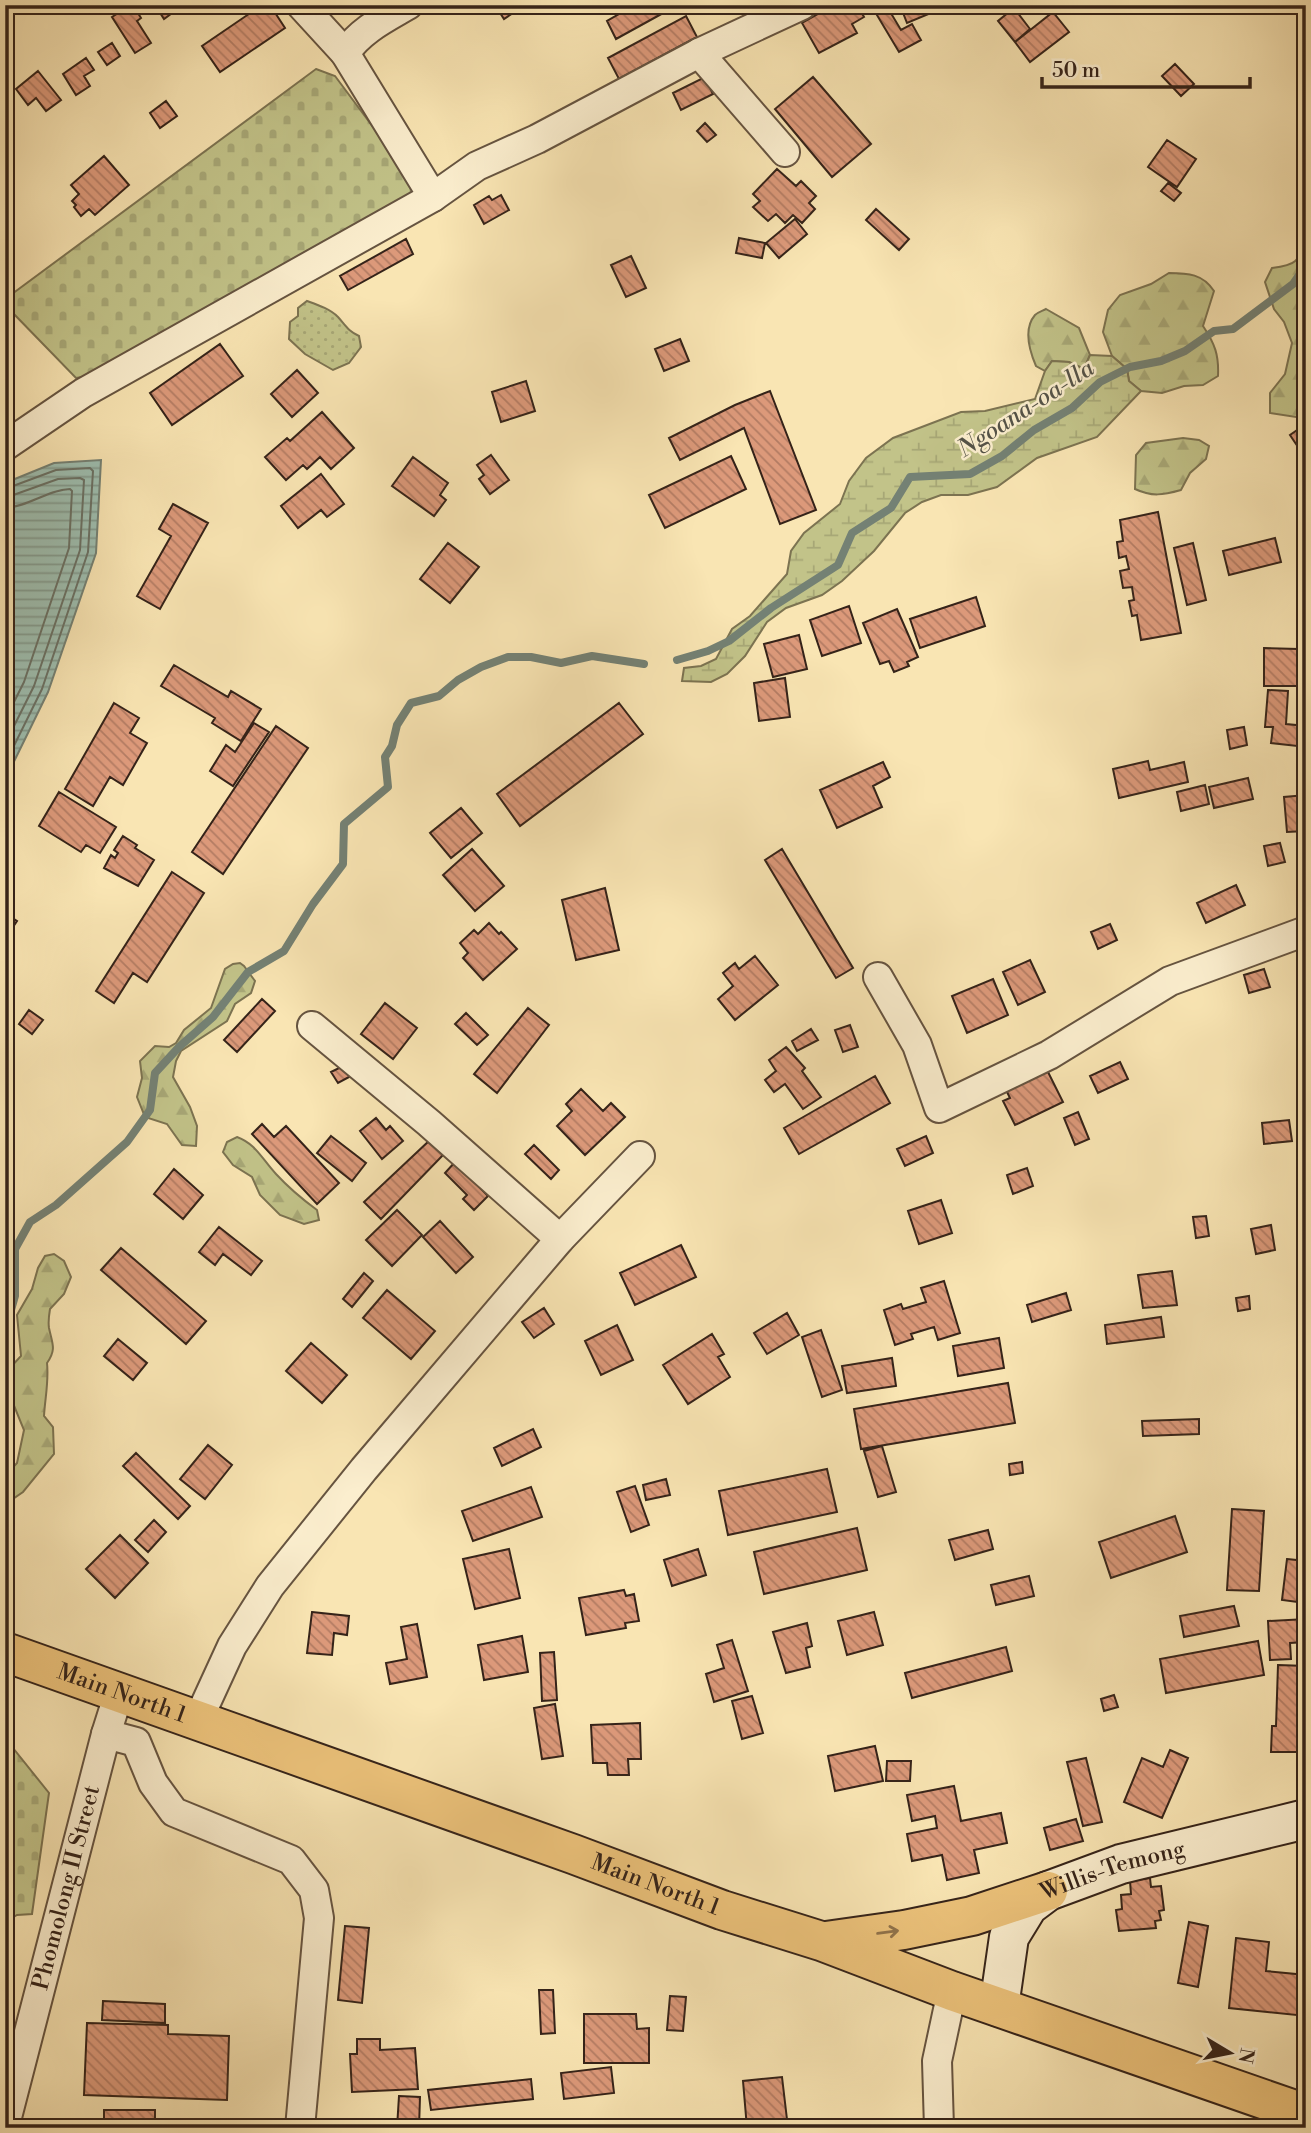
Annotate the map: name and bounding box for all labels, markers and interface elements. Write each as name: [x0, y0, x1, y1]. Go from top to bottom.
scale bar: [1042, 46, 1250, 90]
text: 50 m: [1052, 58, 1100, 84]
water label: Ngoana-oa-lla: [951, 353, 1101, 465]
street label: Main North 1: [53, 1658, 190, 1729]
street label: Phomolong II Street: [26, 1782, 106, 1993]
street label: Willis-Temong: [1035, 1835, 1188, 1907]
street label: Main North 1: [587, 1848, 724, 1922]
one-way arrow: [877, 1926, 899, 1939]
north arrow: [1196, 2018, 1266, 2088]
text: N: [1233, 2046, 1259, 2065]

